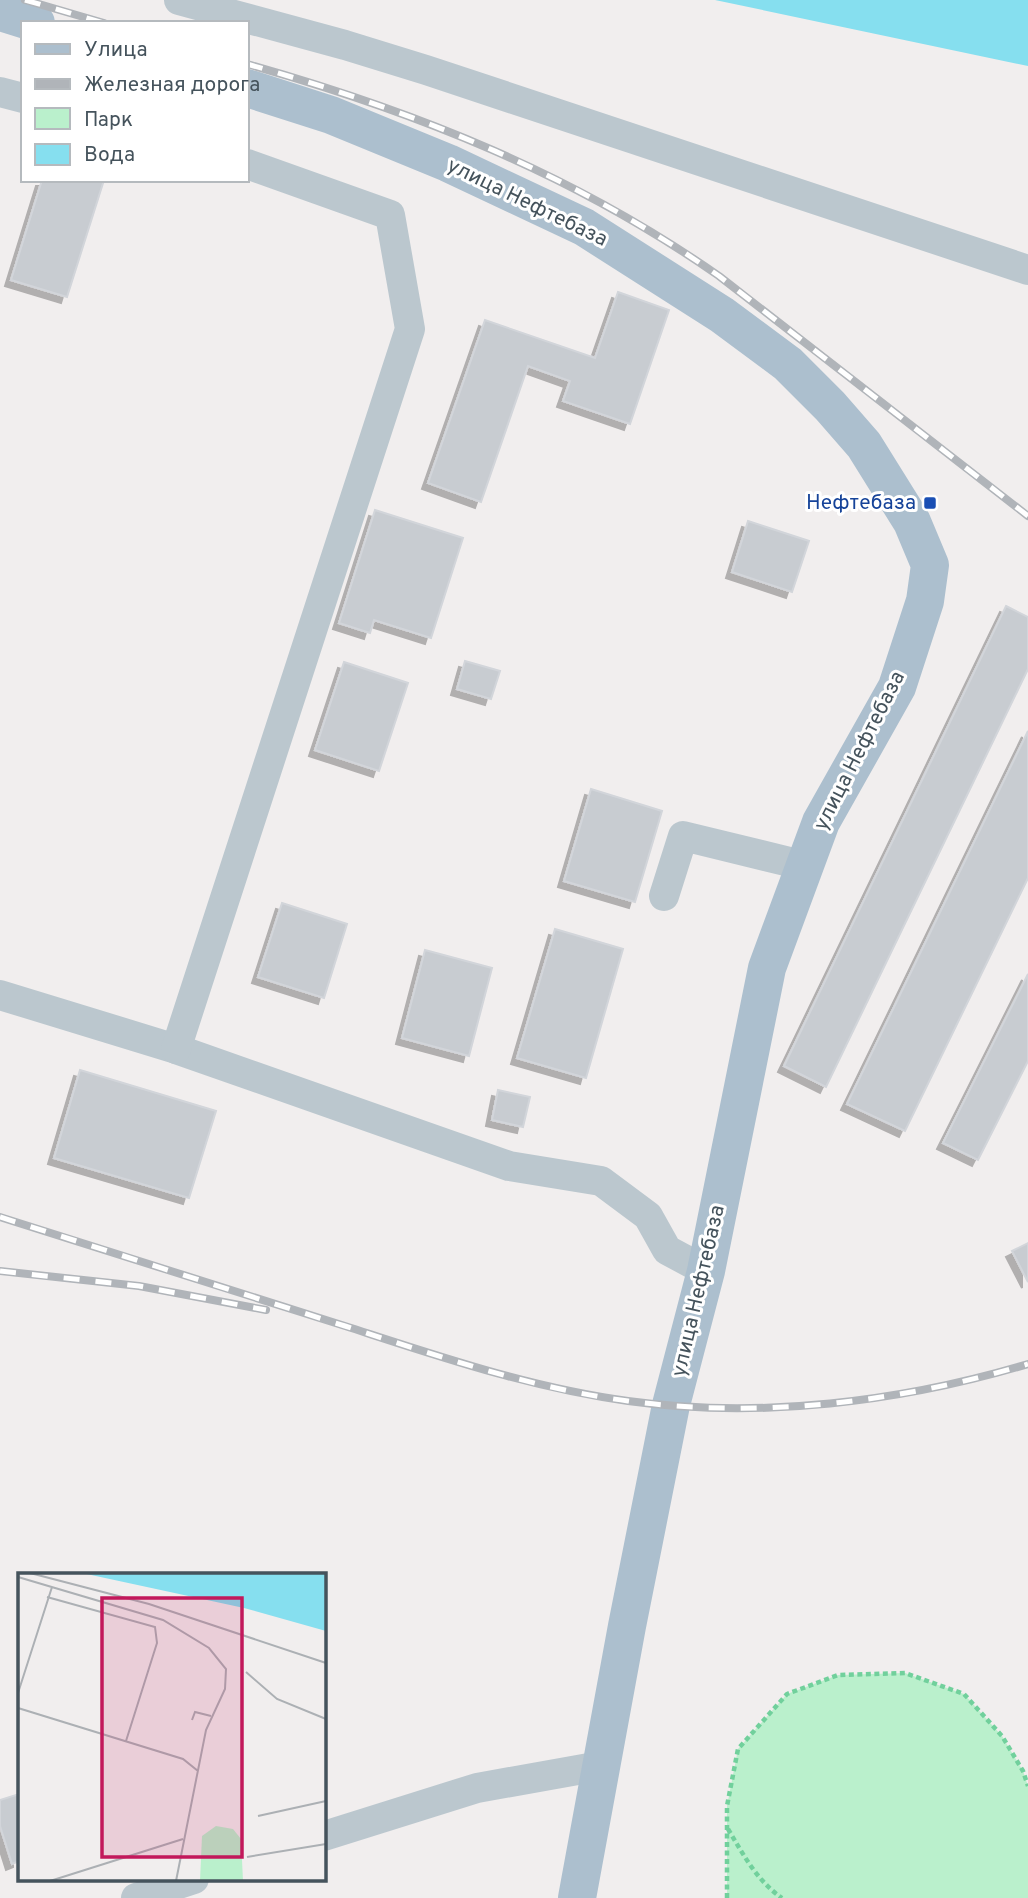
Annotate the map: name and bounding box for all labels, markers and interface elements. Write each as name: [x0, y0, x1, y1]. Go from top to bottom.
legend: [21, 21, 248, 182]
text: Улица: [84, 37, 148, 64]
text: Железная дорога: [84, 72, 260, 99]
text: Парк: [84, 107, 133, 134]
text: Вода: [84, 142, 135, 169]
street label: улица Нефтебаза: [442, 152, 612, 254]
place label: Нефтебаза: [806, 490, 916, 517]
marker: Нефтебаза: [922, 495, 938, 511]
street label: улица Нефтебаза: [808, 667, 912, 835]
street label: улица Нефтебаза: [666, 1202, 732, 1380]
inset map: [18, 1573, 326, 1881]

